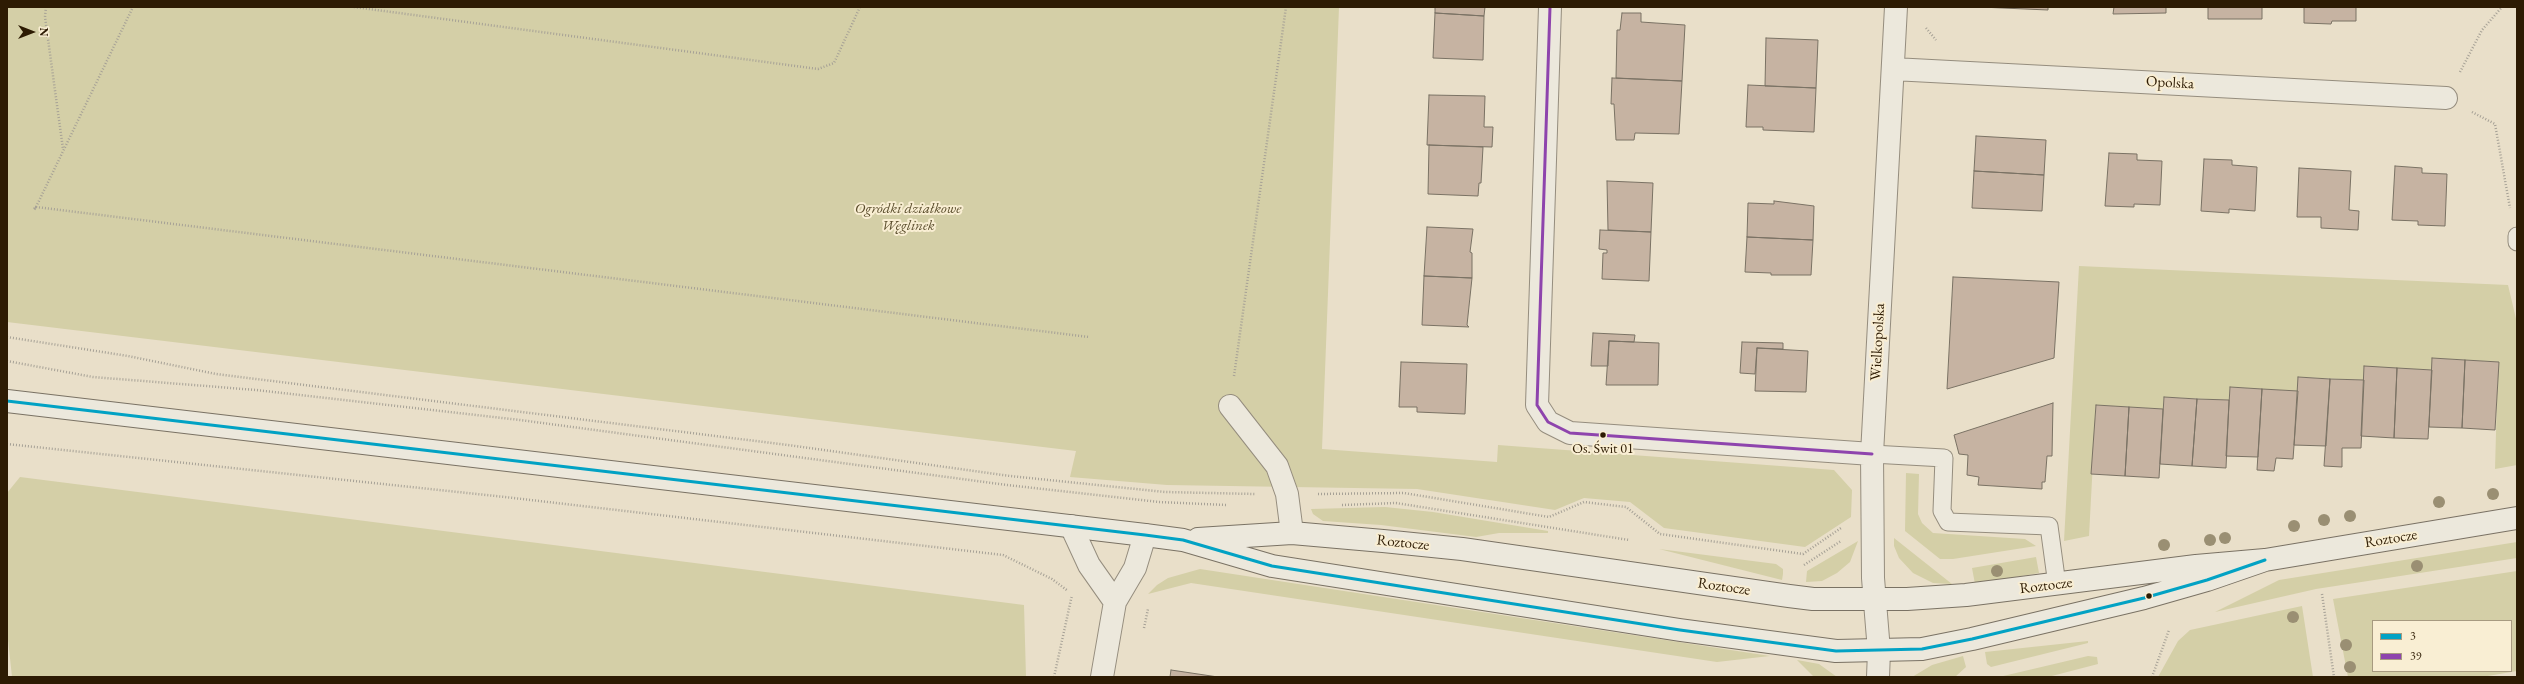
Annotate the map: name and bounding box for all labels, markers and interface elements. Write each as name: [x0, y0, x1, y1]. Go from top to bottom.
north arrow: [12, 12, 52, 52]
text: N: [37, 28, 51, 36]
street label: Opolska: [2146, 73, 2194, 93]
park label: Ogródki działkowe Węglinek: [855, 200, 961, 235]
street label: Wielkopolska: [1867, 303, 1889, 381]
marker: Os. Świt 01: [1598, 430, 1608, 440]
place label: Os. Świt 01: [1572, 441, 1634, 457]
street label: Roztocze: [2363, 526, 2419, 552]
street label: Roztocze: [1376, 531, 1430, 555]
street label: Roztocze: [1697, 574, 1751, 600]
street label: Roztocze: [2019, 574, 2073, 598]
unlabelled marker: [2144, 591, 2154, 601]
legend: [2372, 620, 2512, 672]
text: 3: [2410, 628, 2416, 644]
text: 39: [2410, 648, 2422, 664]

